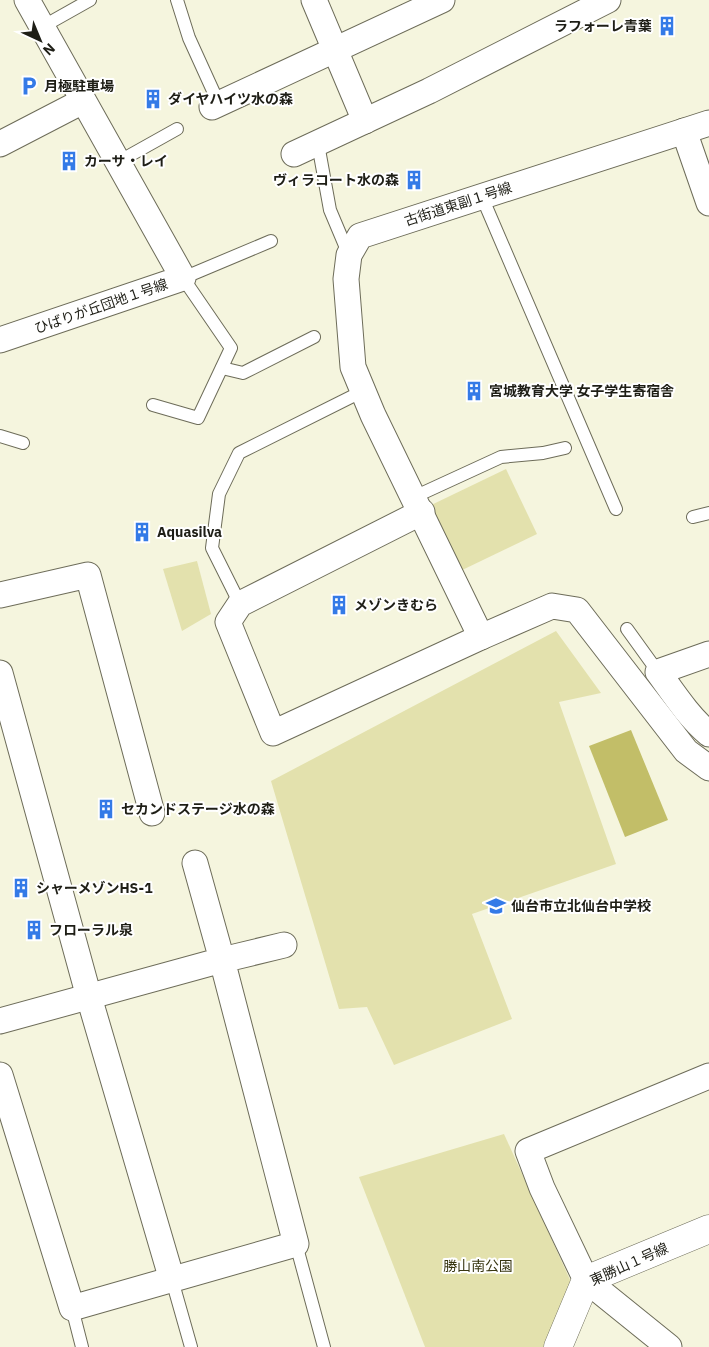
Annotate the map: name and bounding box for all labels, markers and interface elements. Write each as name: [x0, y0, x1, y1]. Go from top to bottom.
north arrow: [15, 15, 65, 65]
building icon: ラフォーレ青葉: [656, 15, 678, 37]
place label: ラフォーレ青葉: [554, 17, 652, 35]
text: N: [39, 39, 59, 59]
parking icon: 月極駐車場: [18, 75, 40, 97]
place label: 月極駐車場: [44, 77, 114, 95]
building icon: ダイヤハイツ水の森: [142, 88, 164, 110]
place label: ダイヤハイツ水の森: [168, 90, 293, 108]
building icon: カーサ・レイ: [58, 150, 80, 172]
place label: カーサ・レイ: [84, 152, 168, 170]
building icon: ヴィラコート水の森: [403, 169, 425, 191]
place label: ヴィラコート水の森: [273, 171, 399, 189]
street label: 古街道東副１号線: [402, 178, 514, 230]
street label: ひばりが丘団地１号線: [32, 275, 170, 337]
building icon: 宮城教育大学 女子学生寄宿舎: [463, 380, 485, 402]
place label: 宮城教育大学 女子学生寄宿舎: [489, 382, 674, 400]
building icon: Aquasilva: [131, 521, 153, 543]
place label: Aquasilva: [157, 523, 222, 541]
building icon: メゾンきむら: [328, 594, 350, 616]
place label: メゾンきむら: [354, 596, 438, 614]
building icon: セカンドステージ水の森: [95, 798, 117, 820]
place label: セカンドステージ水の森: [121, 800, 275, 818]
building icon: シャーメゾンHS-1: [10, 877, 32, 899]
place label: シャーメゾンHS-1: [36, 879, 153, 897]
school or university icon: 仙台市立北仙台中学校: [485, 895, 507, 917]
place label: 仙台市立北仙台中学校: [511, 897, 651, 915]
building icon: フローラル泉: [23, 919, 45, 941]
place label: フローラル泉: [49, 921, 133, 939]
street label: 東勝山１号線: [587, 1239, 671, 1289]
park label: 勝山南公園: [443, 1257, 513, 1275]

